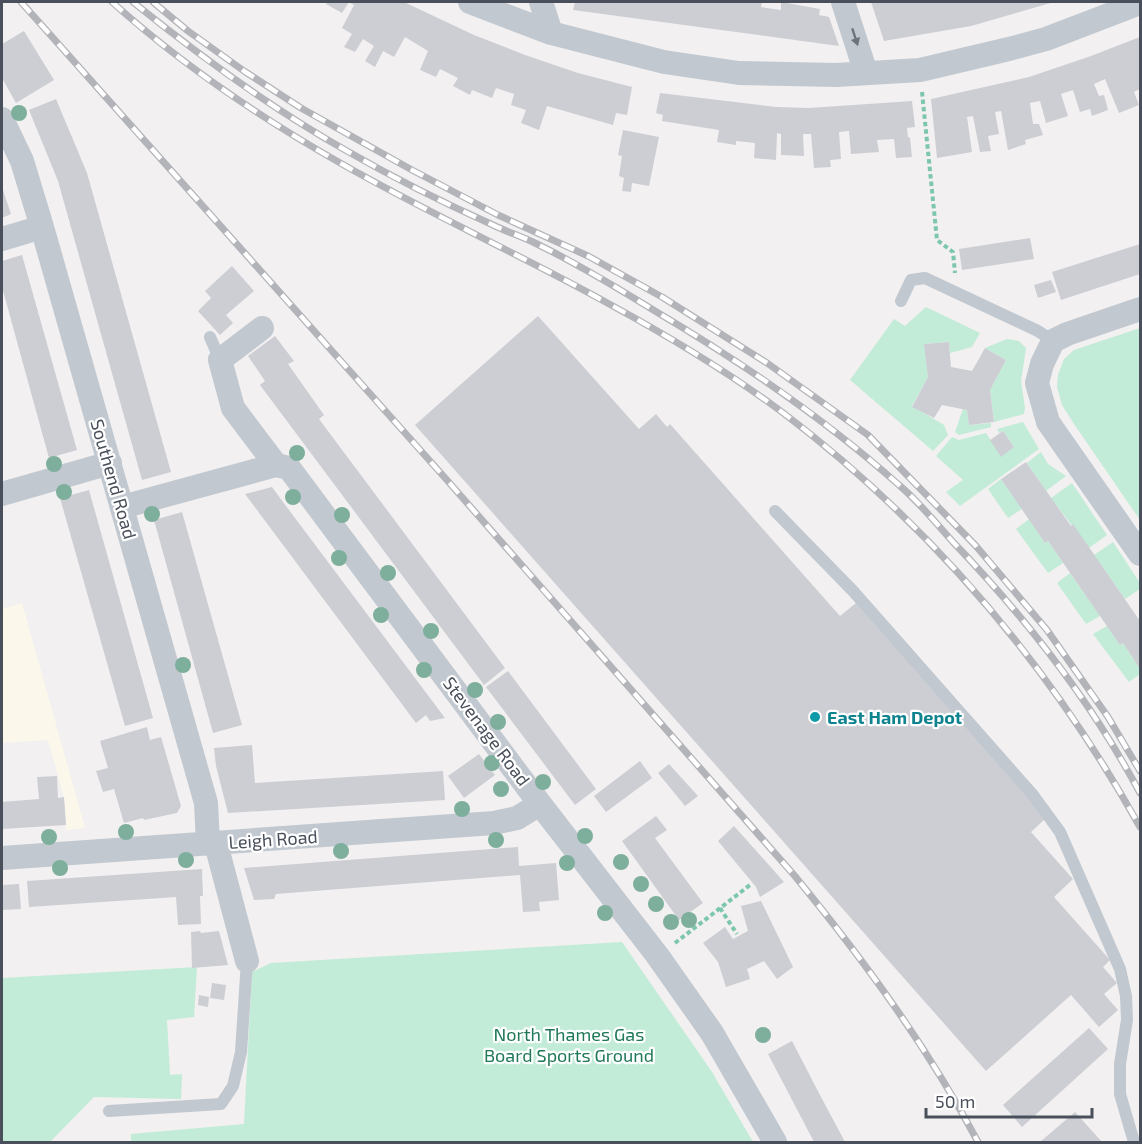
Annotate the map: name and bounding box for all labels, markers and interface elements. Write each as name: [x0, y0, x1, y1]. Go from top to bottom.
one-way arrow: [851, 28, 860, 46]
street label: Southend Road: [86, 416, 142, 542]
street label: Stevenage Road: [439, 672, 535, 790]
place label: East Ham Depot: [827, 706, 963, 728]
marker: East Ham Depot: [808, 710, 822, 724]
street label: Leigh Road: [228, 825, 318, 853]
park label: North Thames Gas Board Sports Ground: [484, 1023, 654, 1066]
scale bar: [926, 1081, 1092, 1119]
text: 50 m: [935, 1090, 975, 1112]

